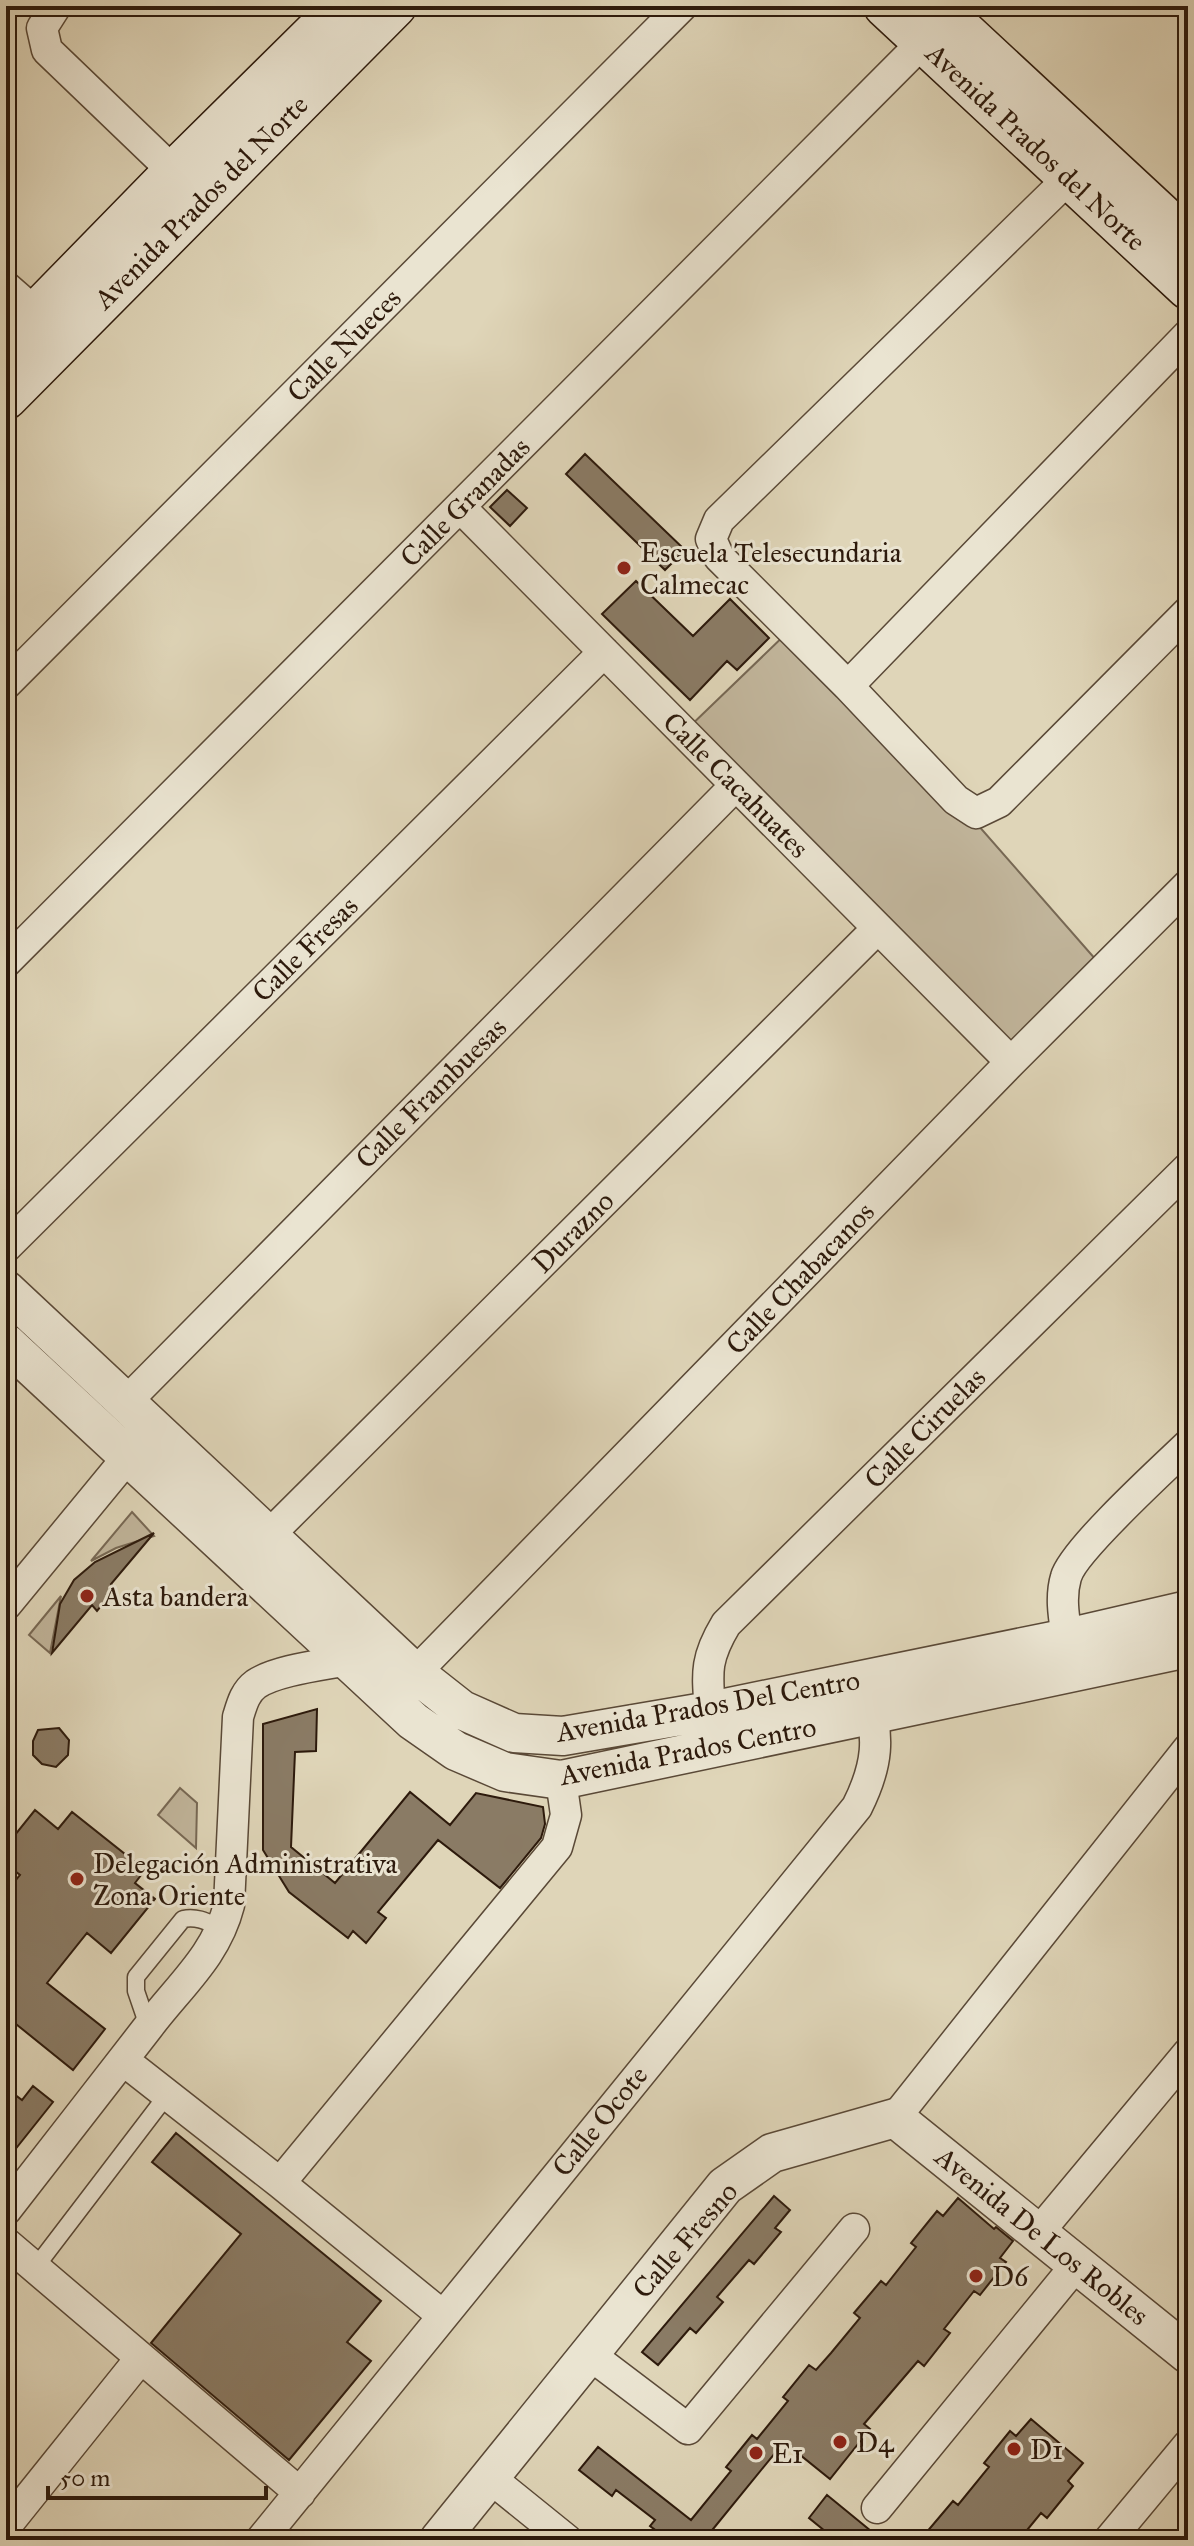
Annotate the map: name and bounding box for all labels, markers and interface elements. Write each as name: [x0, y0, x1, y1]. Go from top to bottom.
street label: Avenida Prados del Norte: [918, 35, 1154, 258]
street label: Avenida Prados del Norte: [86, 87, 316, 317]
street label: Calle Nueces: [280, 281, 408, 409]
street label: Calle Granadas: [393, 430, 537, 574]
place label: Escuela Telesecundaria Calmecac: [640, 535, 902, 602]
marker: Escuela Telesecundaria Calmecac: [615, 559, 633, 577]
street label: Calle Cacahuates: [656, 705, 816, 865]
street label: Calle Fresas: [245, 889, 365, 1009]
street label: Calle Frambuesas: [348, 1010, 514, 1176]
street label: Durazno: [525, 1184, 621, 1280]
street label: Calle Chabacanos: [718, 1194, 882, 1362]
street label: Calle Ciruelas: [857, 1360, 993, 1496]
place label: Asta bandera: [102, 1579, 249, 1614]
marker: Asta bandera: [78, 1587, 96, 1605]
street label: Avenida Prados Del Centro: [552, 1662, 863, 1750]
street label: Avenida Prados Centro: [556, 1709, 819, 1793]
place label: Delegación Administrativa Zona Oriente: [93, 1846, 398, 1913]
marker: Delegación Administrativa Zona Oriente: [68, 1870, 86, 1888]
street label: Calle Ocote: [545, 2058, 655, 2184]
street label: Avenida De Los Robles: [927, 2138, 1156, 2333]
street label: Calle Fresno: [625, 2175, 745, 2305]
place label: D6: [992, 2259, 1030, 2294]
marker: D6: [967, 2267, 985, 2285]
place label: D4: [856, 2425, 895, 2460]
place label: D1: [1030, 2432, 1063, 2467]
marker: D4: [831, 2433, 849, 2451]
place label: E1: [772, 2436, 803, 2471]
marker: D1: [1005, 2440, 1023, 2458]
marker: E1: [747, 2444, 765, 2462]
scale bar: [48, 2450, 266, 2500]
text: 50 m: [60, 2463, 110, 2493]

